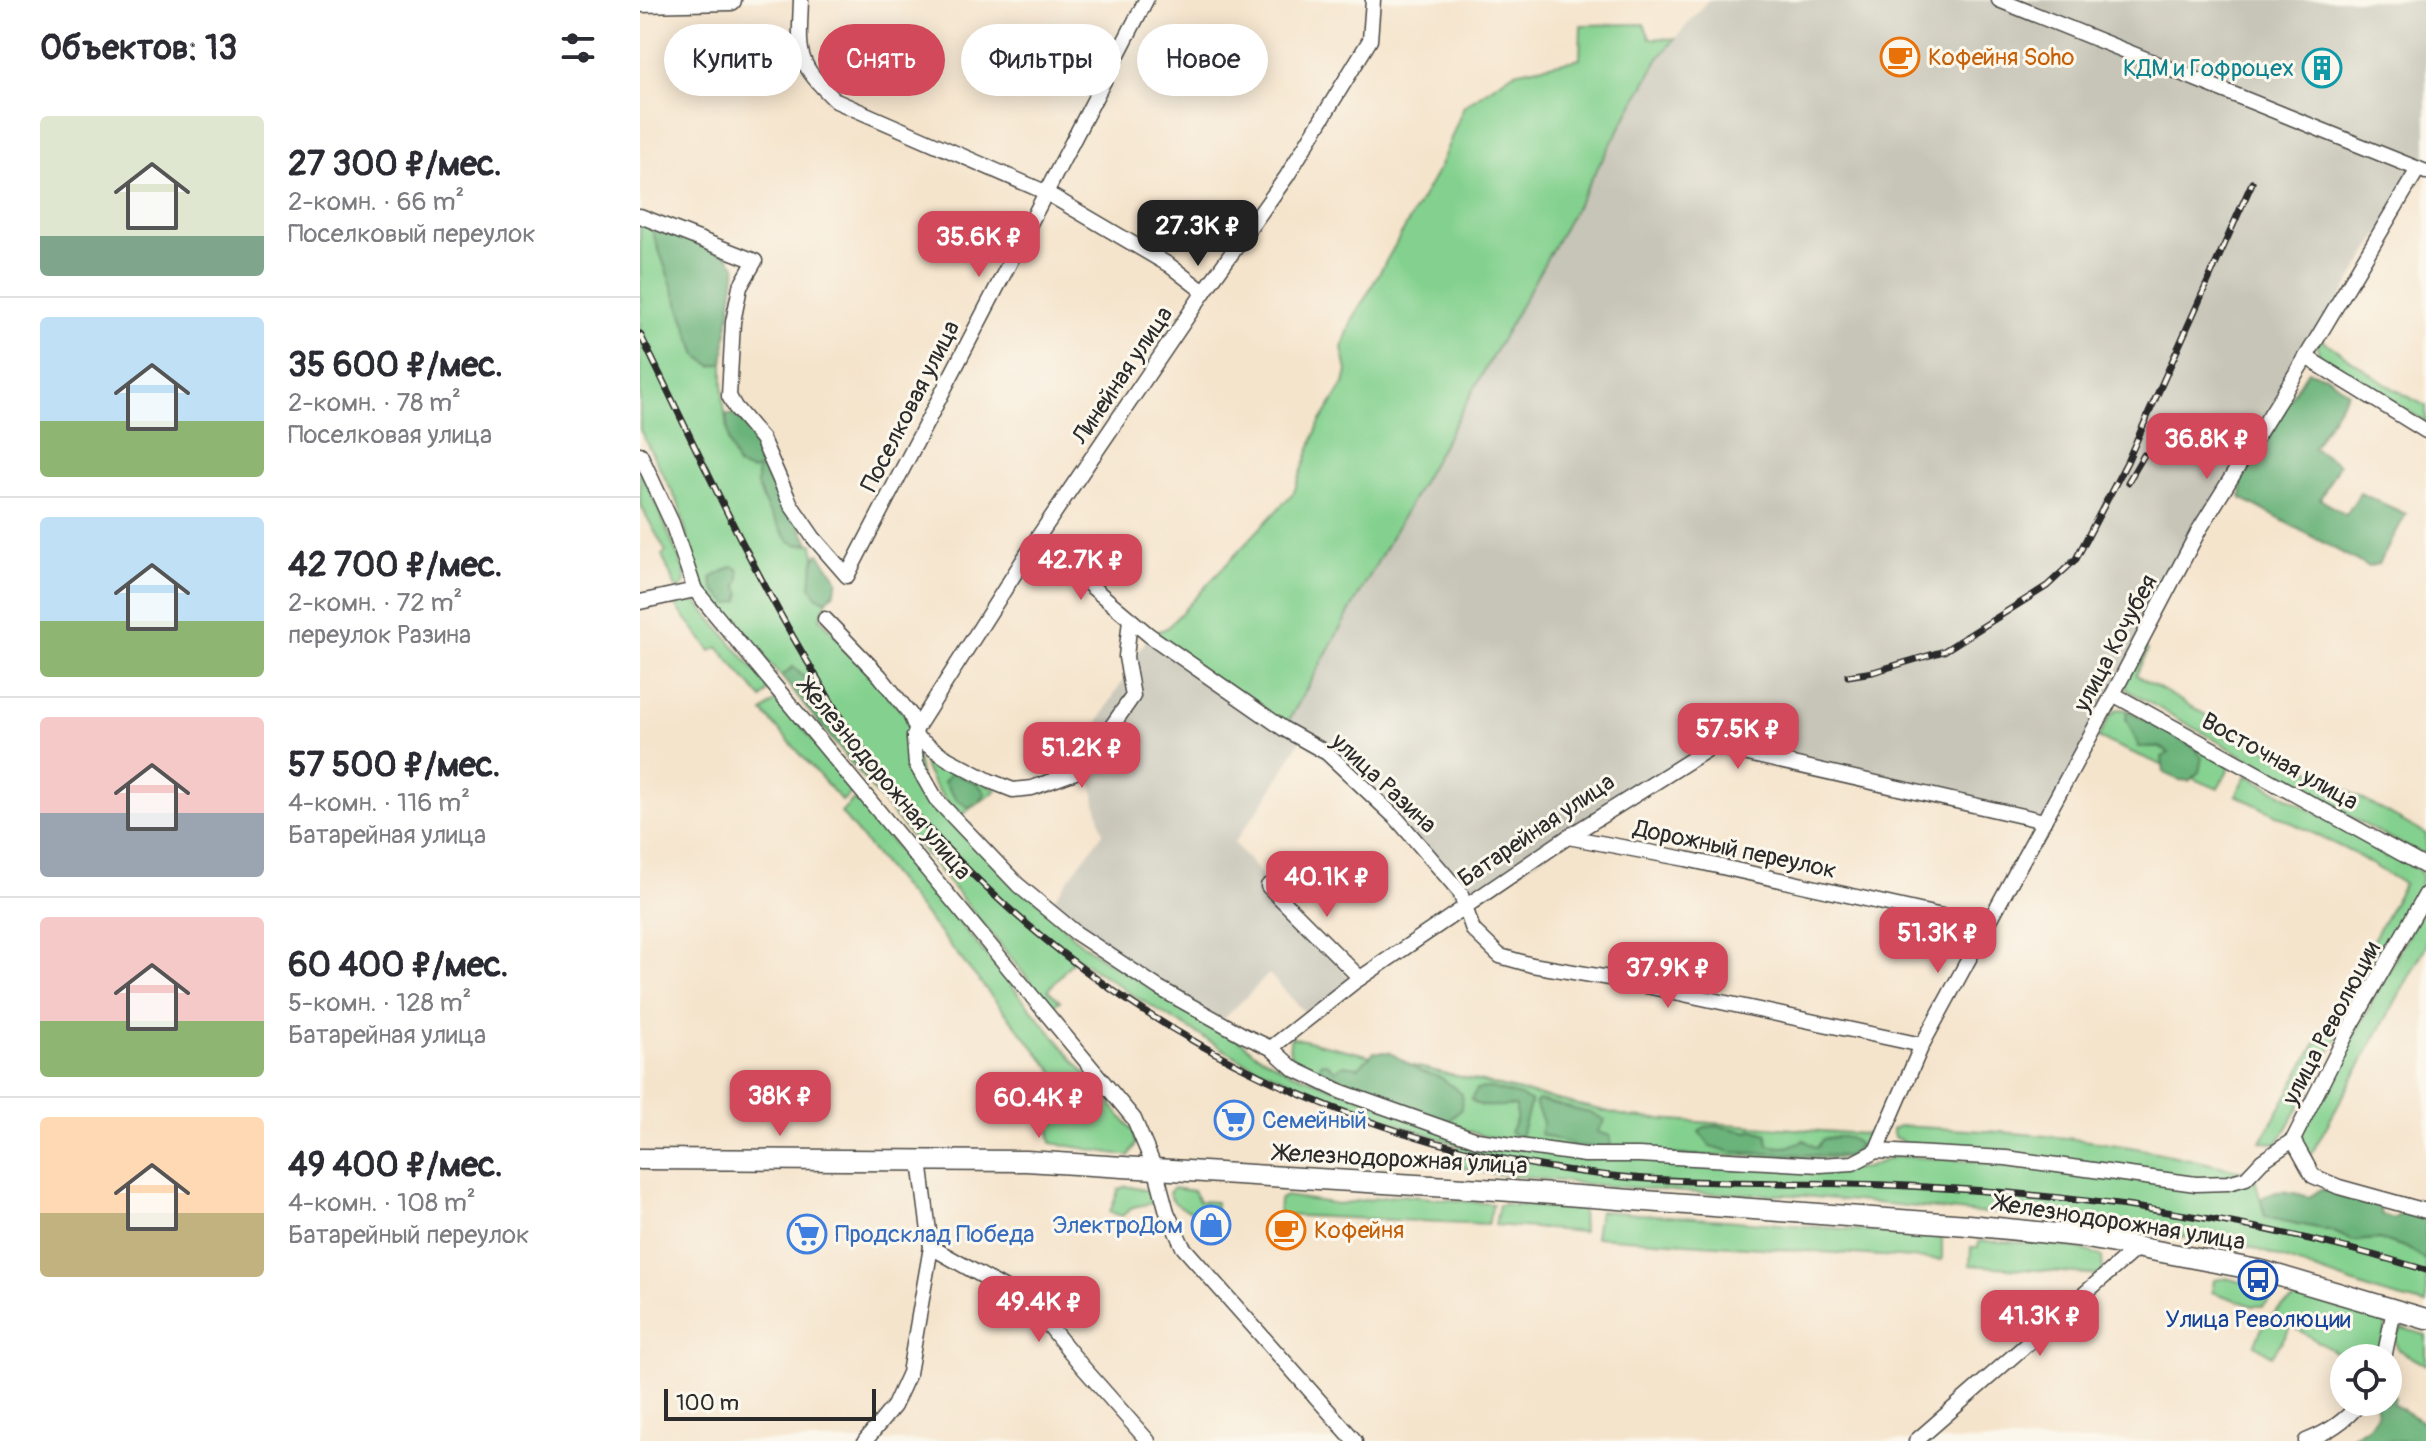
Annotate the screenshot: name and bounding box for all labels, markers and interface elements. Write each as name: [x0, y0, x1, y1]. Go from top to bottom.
chip: Купить: [664, 24, 802, 96]
chip: Снять: [818, 24, 945, 96]
chip: Фильтры: [961, 24, 1121, 96]
chip: Новое: [1137, 24, 1268, 96]
icon: filters: [556, 26, 600, 70]
text: Объектов: 13: [40, 27, 237, 70]
cafe icon: Кофейня Soho: [1879, 36, 1921, 78]
place label: Кофейня Soho: [1928, 43, 2075, 72]
building icon: КДМ и Гофроцех: [2301, 47, 2343, 89]
place label: КДМ и Гофроцех: [2123, 54, 2294, 83]
text: 27 300 ₽/мес.: [288, 143, 502, 186]
icon: home: [104, 148, 200, 244]
text: 2-комн. · 66 m²: [288, 186, 464, 218]
pin: 27.3K ₽: [1124, 200, 1272, 268]
text: 27.3K ₽: [1155, 210, 1241, 242]
pin: 35.6K ₽: [905, 211, 1053, 279]
text: Поселковый переулок: [288, 218, 536, 250]
text: 35.6K ₽: [936, 221, 1022, 253]
street label: Линейная улица: [1065, 301, 1179, 450]
street label: Поселковая улица: [855, 316, 966, 497]
text: 35 600 ₽/мес.: [288, 344, 503, 387]
icon: home: [104, 349, 200, 445]
text: 2-комн. · 78 m²: [288, 387, 461, 419]
pin: 36.8K ₽: [2133, 413, 2281, 481]
text: Поселковая улица: [288, 419, 492, 451]
text: 36.8K ₽: [2164, 423, 2250, 455]
pin: 42.7K ₽: [1007, 534, 1155, 602]
text: 42 700 ₽/мес.: [288, 544, 502, 587]
text: 42.7K ₽: [1038, 544, 1124, 576]
icon: home: [104, 549, 200, 645]
street label: улица Кочубея: [2067, 570, 2164, 718]
text: 2-комн. · 72 m²: [288, 587, 462, 619]
text: переулок Разина: [288, 619, 471, 651]
street label: Железнодорожная улица: [790, 670, 977, 886]
pin: 57.5K ₽: [1664, 703, 1812, 771]
street label: Восточная улица: [2196, 706, 2363, 816]
text: 57.5K ₽: [1696, 713, 1780, 745]
pin: 51.2K ₽: [1008, 722, 1156, 790]
street label: улица Разина: [1324, 727, 1442, 839]
text: 51.2K ₽: [1041, 732, 1123, 764]
text: 57 500 ₽/мес.: [288, 744, 501, 787]
icon: home: [104, 749, 200, 845]
street label: Батарейная улица: [1452, 767, 1620, 894]
text: 4-комн. · 116 m²: [288, 787, 470, 819]
street label: Дорожный переулок: [1630, 814, 1839, 885]
text: Батарейная улица: [288, 819, 486, 851]
pin: 40.1K ₽: [1253, 851, 1401, 919]
text: 40.1K ₽: [1284, 861, 1370, 893]
pin: 51.3K ₽: [1864, 907, 2012, 975]
text: 51.3K ₽: [1897, 917, 1979, 949]
street label: улица Революции: [2276, 936, 2387, 1111]
pin: 37.9K ₽: [1594, 942, 1742, 1010]
text: 60 400 ₽/мес.: [288, 944, 508, 987]
icon: home: [104, 949, 200, 1045]
text: 37.9K ₽: [1626, 952, 1710, 984]
text: 5-комн. · 128 m²: [288, 987, 471, 1019]
text: Батарейная улица: [288, 1019, 486, 1051]
pin: 38K ₽: [724, 1070, 836, 1138]
pin: 60.4K ₽: [965, 1072, 1113, 1140]
text: 38K ₽: [748, 1080, 812, 1112]
text: 60.4K ₽: [994, 1082, 1084, 1114]
supermarket icon: Семейный: [1213, 1099, 1255, 1141]
place label: Семейный: [1262, 1106, 1367, 1135]
street label: Железнодорожная улица: [1270, 1138, 1528, 1181]
text: 49 400 ₽/мес.: [288, 1144, 503, 1187]
icon: home: [104, 1149, 200, 1245]
text: 4-комн. · 108 m²: [288, 1187, 476, 1219]
street label: Железнодорожная улица: [1989, 1188, 2247, 1257]
shop icon: ЭлектроДом: [1190, 1204, 1232, 1246]
cafe icon: Кофейня: [1265, 1209, 1307, 1251]
place label: ЭлектроДом: [1052, 1211, 1183, 1240]
supermarket icon: Продсклад Победа: [786, 1213, 828, 1255]
place label: Кофейня: [1314, 1216, 1404, 1245]
text: Батарейный переулок: [288, 1219, 530, 1251]
place label: Продсклад Победа: [835, 1220, 1034, 1249]
bus stop icon: Улица Революции: [2237, 1259, 2279, 1301]
pin: 49.4K ₽: [965, 1276, 1113, 1344]
text: 49.4K ₽: [996, 1286, 1082, 1318]
pin: 41.3K ₽: [1966, 1290, 2114, 1358]
text: 41.3K ₽: [1999, 1300, 2081, 1332]
place label: Улица Революции: [2165, 1305, 2351, 1334]
map controls: [2330, 1344, 2402, 1416]
button: locate: [2330, 1344, 2402, 1416]
scale bar: [664, 1385, 876, 1421]
text: 100 m: [676, 1389, 739, 1417]

